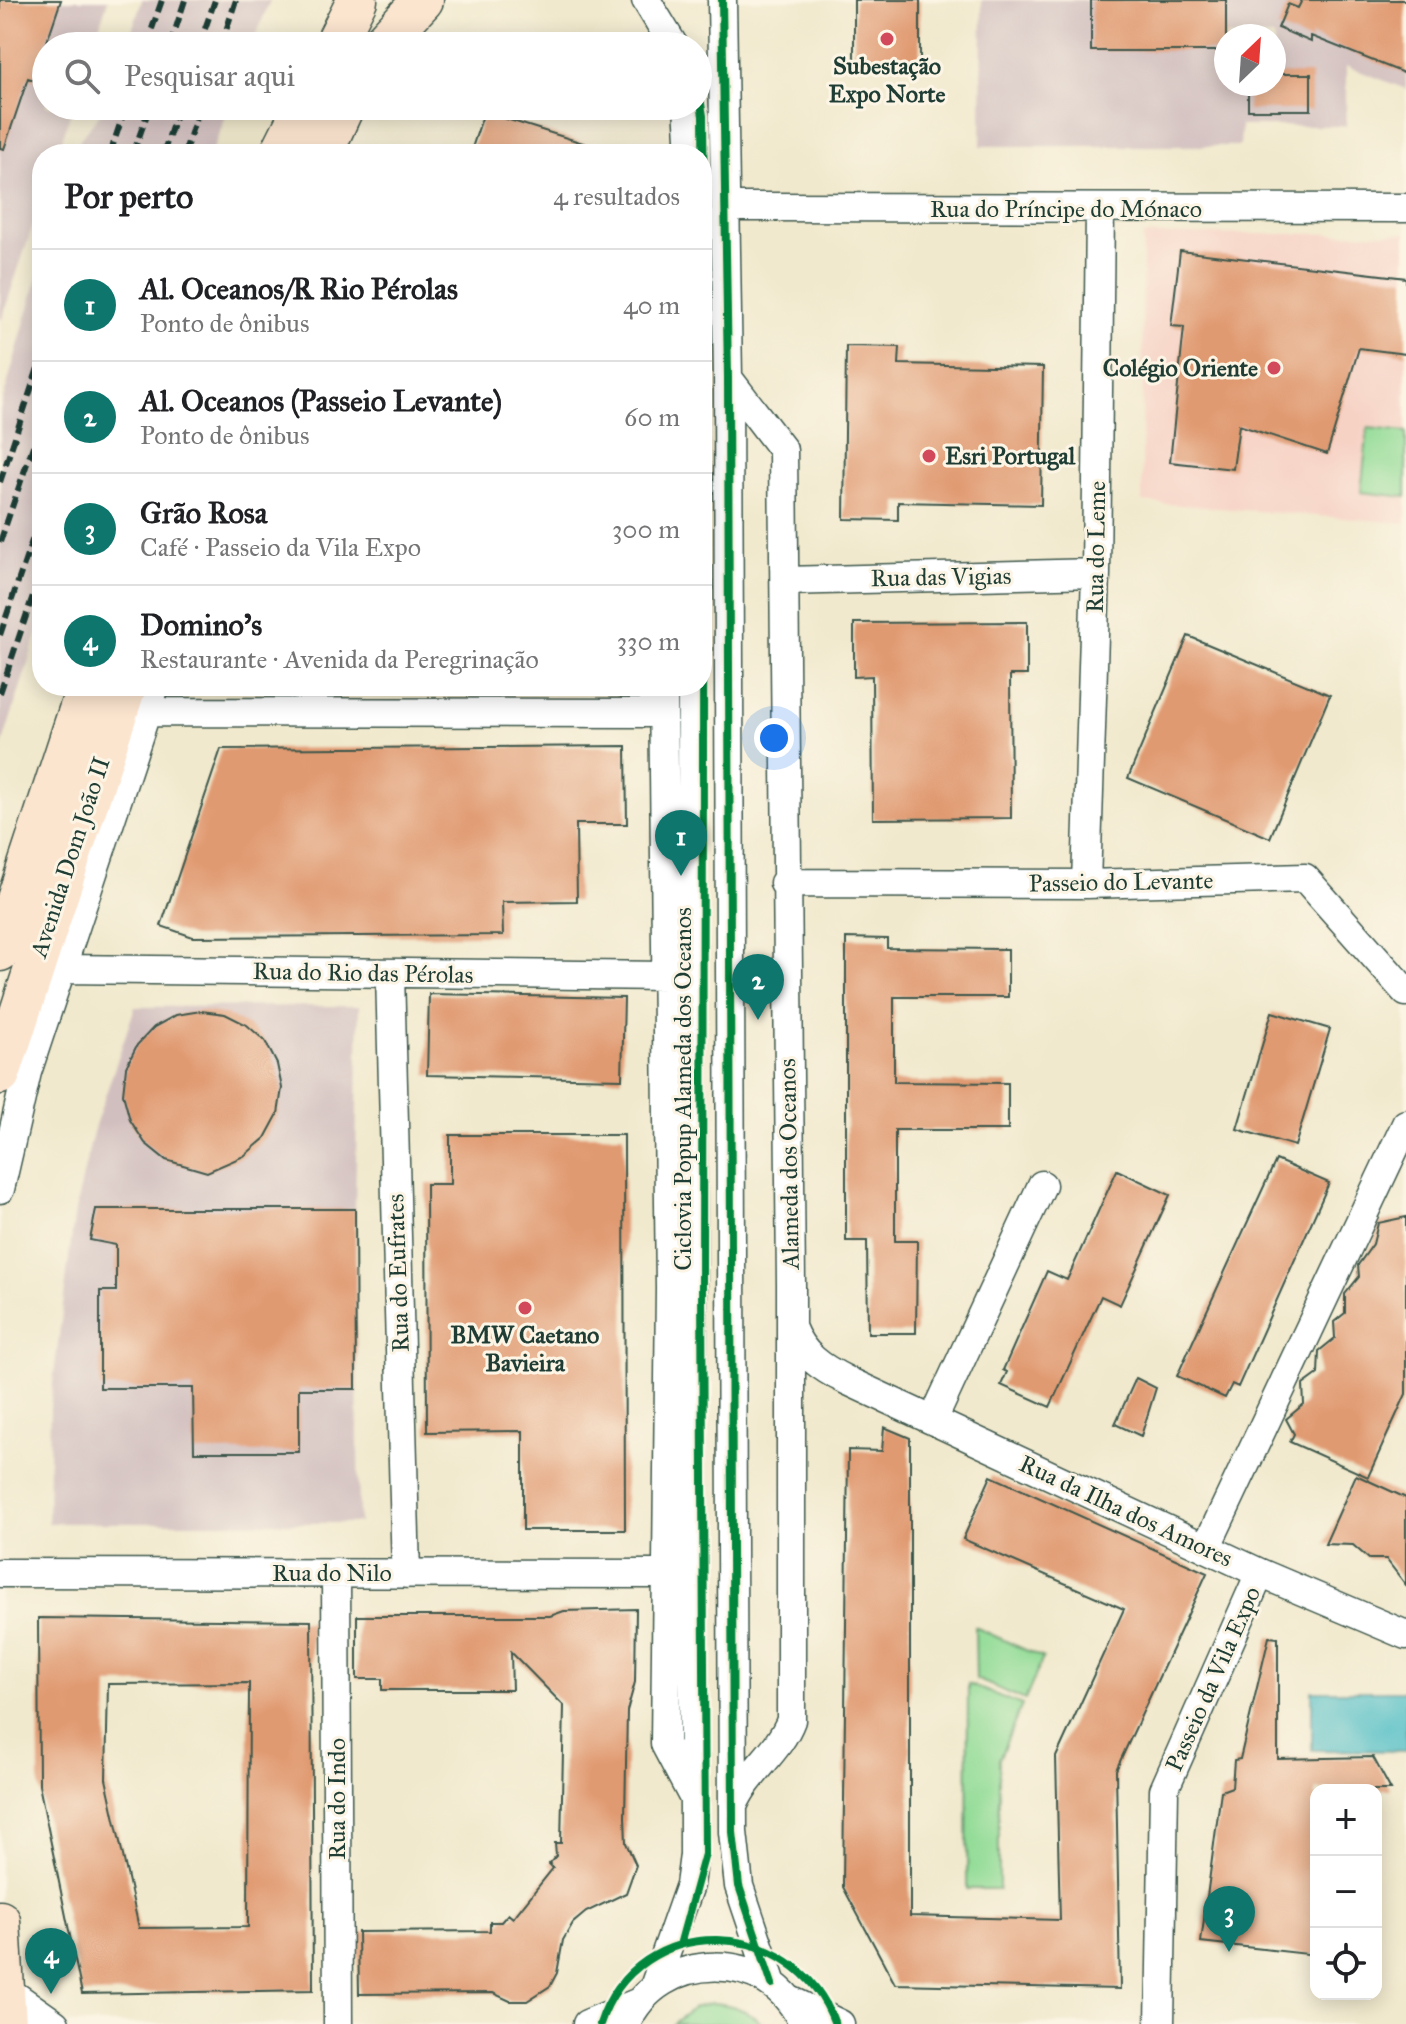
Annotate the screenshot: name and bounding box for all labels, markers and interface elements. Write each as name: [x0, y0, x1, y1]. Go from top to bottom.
north arrow: [1214, 24, 1286, 96]
marker: Subestação Expo Norte: [878, 30, 896, 48]
search box: [32, 32, 712, 120]
place label: Subestação Expo Norte: [829, 51, 945, 109]
icon: search: [60, 54, 104, 98]
text: Pesquisar aqui: [124, 58, 295, 94]
text: Por perto: [64, 176, 193, 217]
text: 4 resultados: [553, 180, 680, 212]
street label: Rua do Príncipe do Mónaco: [930, 194, 1202, 224]
text: Al. Oceanos/R Rio Pérolas: [140, 271, 458, 307]
text: 1: [85, 289, 95, 321]
text: 40 m: [623, 289, 680, 321]
text: Ponto de ônibus: [140, 307, 309, 339]
place label: Colégio Oriente: [1103, 353, 1258, 383]
marker: Colégio Oriente: [1265, 359, 1283, 377]
text: Al. Oceanos (Passeio Levante): [140, 383, 502, 419]
text: 2: [84, 401, 96, 433]
text: 60 m: [624, 401, 680, 433]
text: Ponto de ônibus: [140, 419, 309, 451]
place label: Esri Portugal: [945, 441, 1076, 471]
marker: Esri Portugal: [920, 447, 938, 465]
street label: Rua do Leme: [1080, 481, 1112, 613]
text: Grão Rosa: [140, 495, 267, 531]
text: 3: [85, 513, 95, 545]
text: 300 m: [612, 513, 680, 545]
text: Café · Passeio da Vila Expo: [140, 531, 421, 563]
street label: Rua das Vigias: [870, 561, 1012, 593]
text: Domino's: [140, 607, 262, 643]
text: 4: [83, 625, 97, 657]
text: 330 m: [617, 625, 680, 657]
text: Restaurante · Avenida da Peregrinação: [140, 643, 539, 675]
your location: [754, 718, 794, 758]
street label: Avenida Dom João II: [23, 753, 117, 962]
pin: 1: [655, 810, 707, 876]
street label: Passeio do Levante: [1028, 865, 1214, 899]
street label: Ciclovia Popup Alameda dos Oceanos: [668, 907, 698, 1271]
pin: 2: [732, 954, 784, 1020]
street label: Rua do Rio das Pérolas: [252, 956, 474, 990]
street label: Alameda dos Oceanos: [772, 1058, 806, 1271]
street label: Rua do Eufrates: [380, 1193, 416, 1353]
marker: BMW Caetano Bavieira: [516, 1299, 534, 1317]
place label: BMW Caetano Bavieira: [451, 1320, 599, 1378]
street label: Rua da Ilha dos Amores: [1015, 1448, 1237, 1574]
street label: Rua do Nilo: [272, 1558, 392, 1588]
street label: Passeio da Vila Expo: [1159, 1582, 1267, 1776]
street label: Rua do Indo: [322, 1738, 352, 1860]
map controls: [1310, 1784, 1382, 2000]
button: +: [1310, 1784, 1382, 1856]
button: −: [1310, 1856, 1382, 1928]
pin: 3: [1203, 1886, 1255, 1952]
pin: 4: [25, 1928, 77, 1994]
button: locate: [1310, 1928, 1382, 2000]

